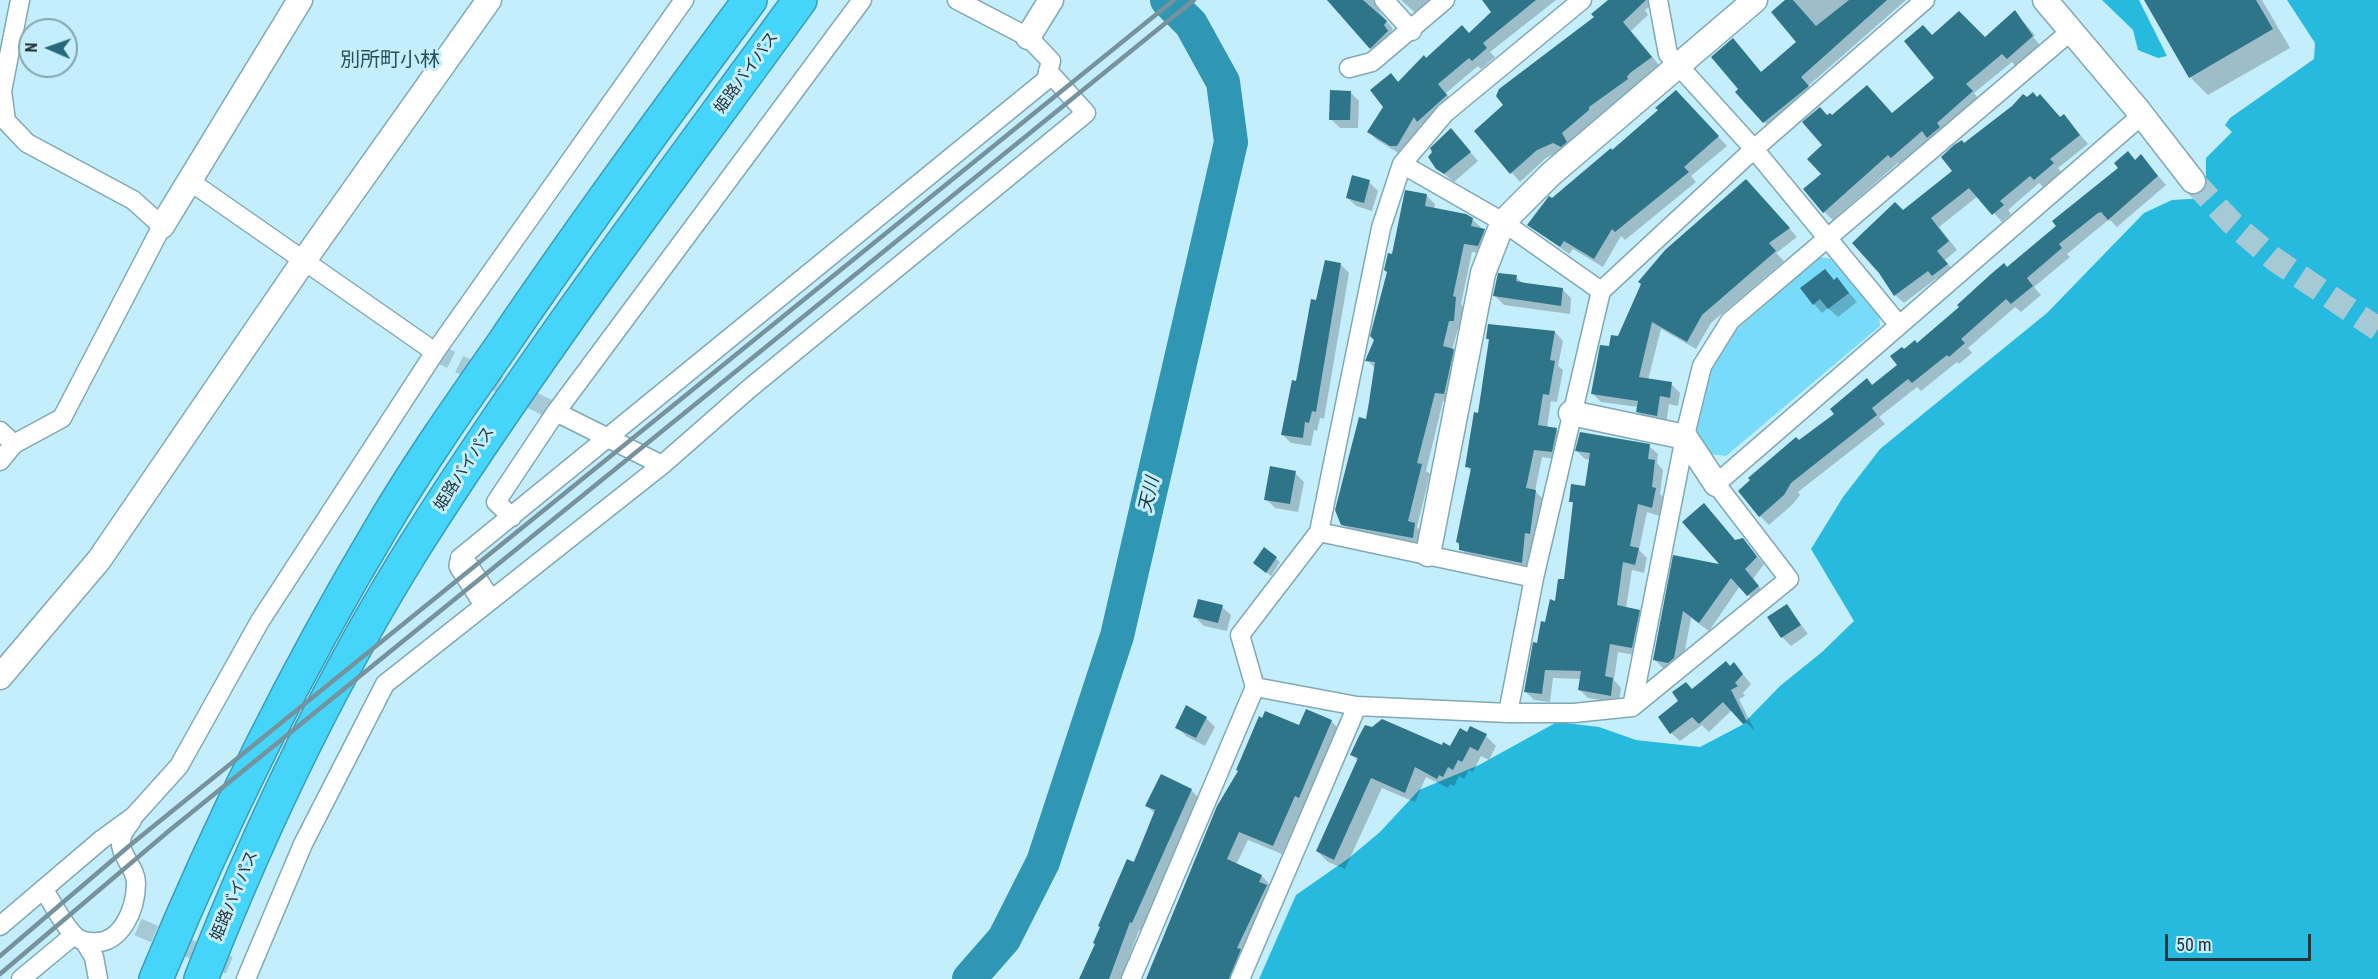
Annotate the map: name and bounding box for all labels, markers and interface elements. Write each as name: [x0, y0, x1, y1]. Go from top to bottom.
north arrow: [18, 18, 78, 78]
street label: 姫路バイパス: [711, 29, 783, 117]
text: N: [22, 42, 41, 53]
district label: 別所町小林: [340, 49, 440, 73]
street label: 姫路バイパス: [431, 424, 499, 514]
water label: 天川: [1135, 475, 1165, 515]
street label: 姫路バイパス: [207, 848, 263, 944]
scale bar: [2168, 922, 2314, 960]
text: 50 m: [2176, 934, 2211, 955]

